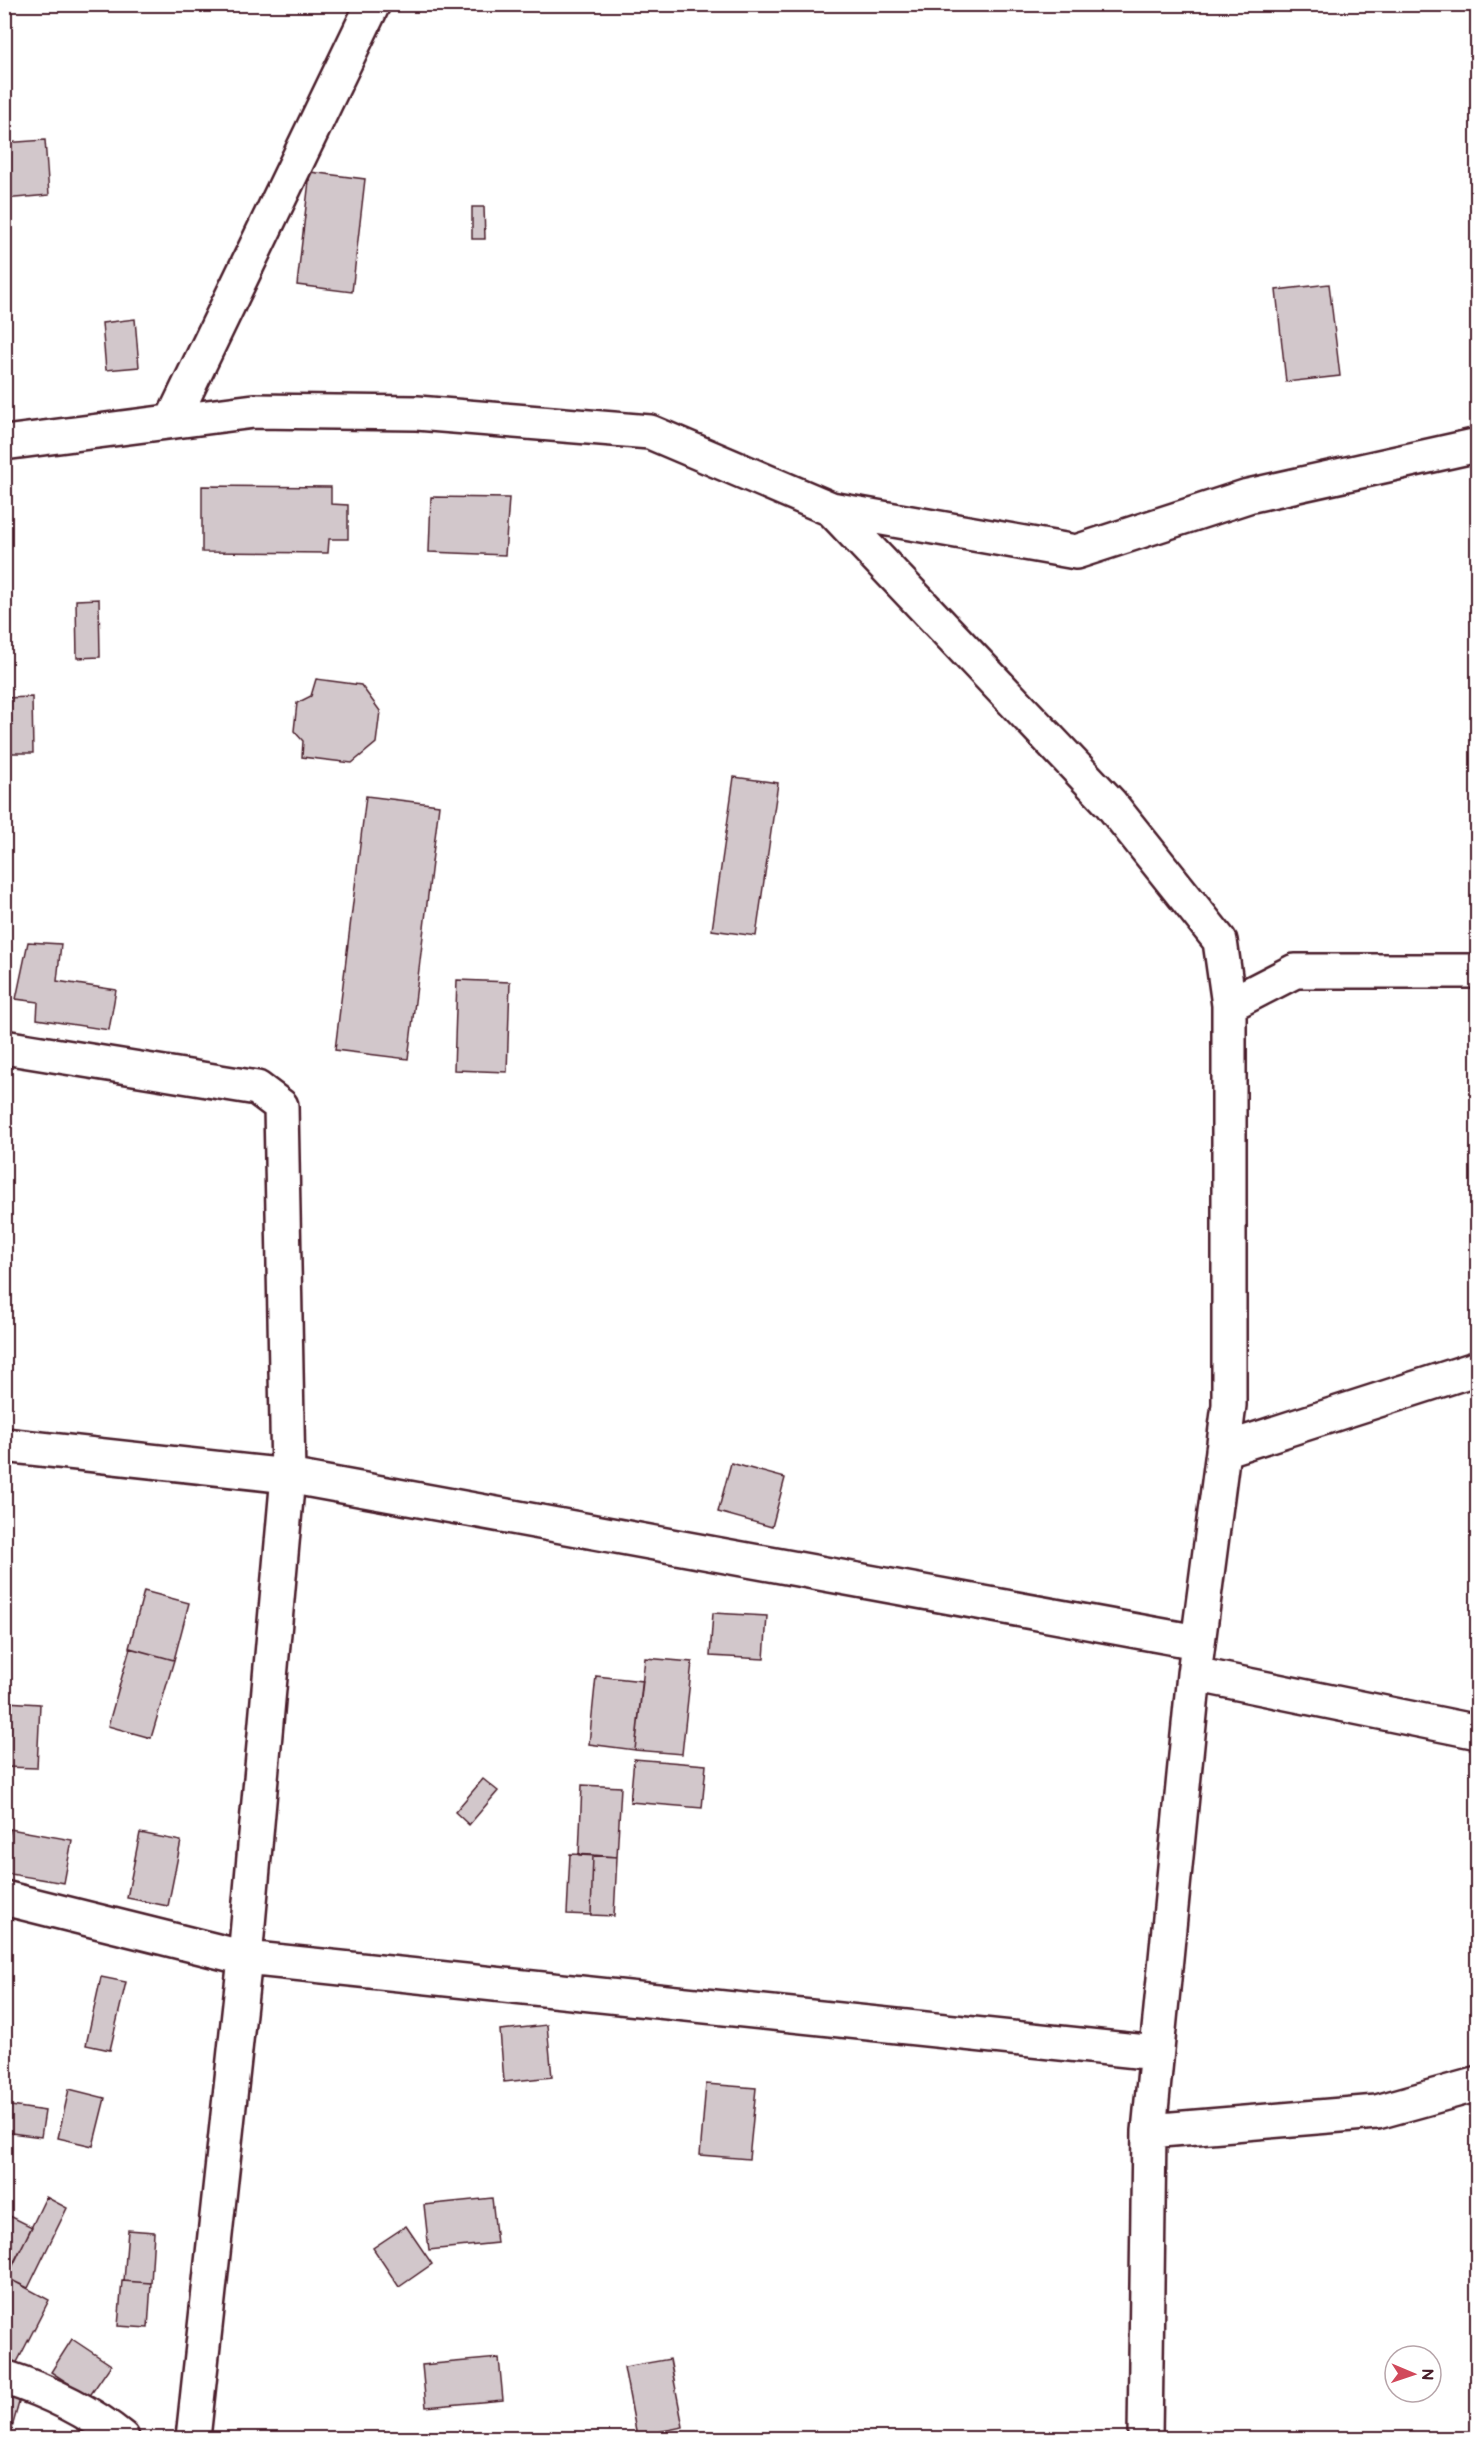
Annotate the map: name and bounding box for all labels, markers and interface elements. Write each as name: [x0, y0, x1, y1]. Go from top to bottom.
north arrow: [1383, 2344, 1443, 2404]
text: N: [1417, 2368, 1436, 2381]

